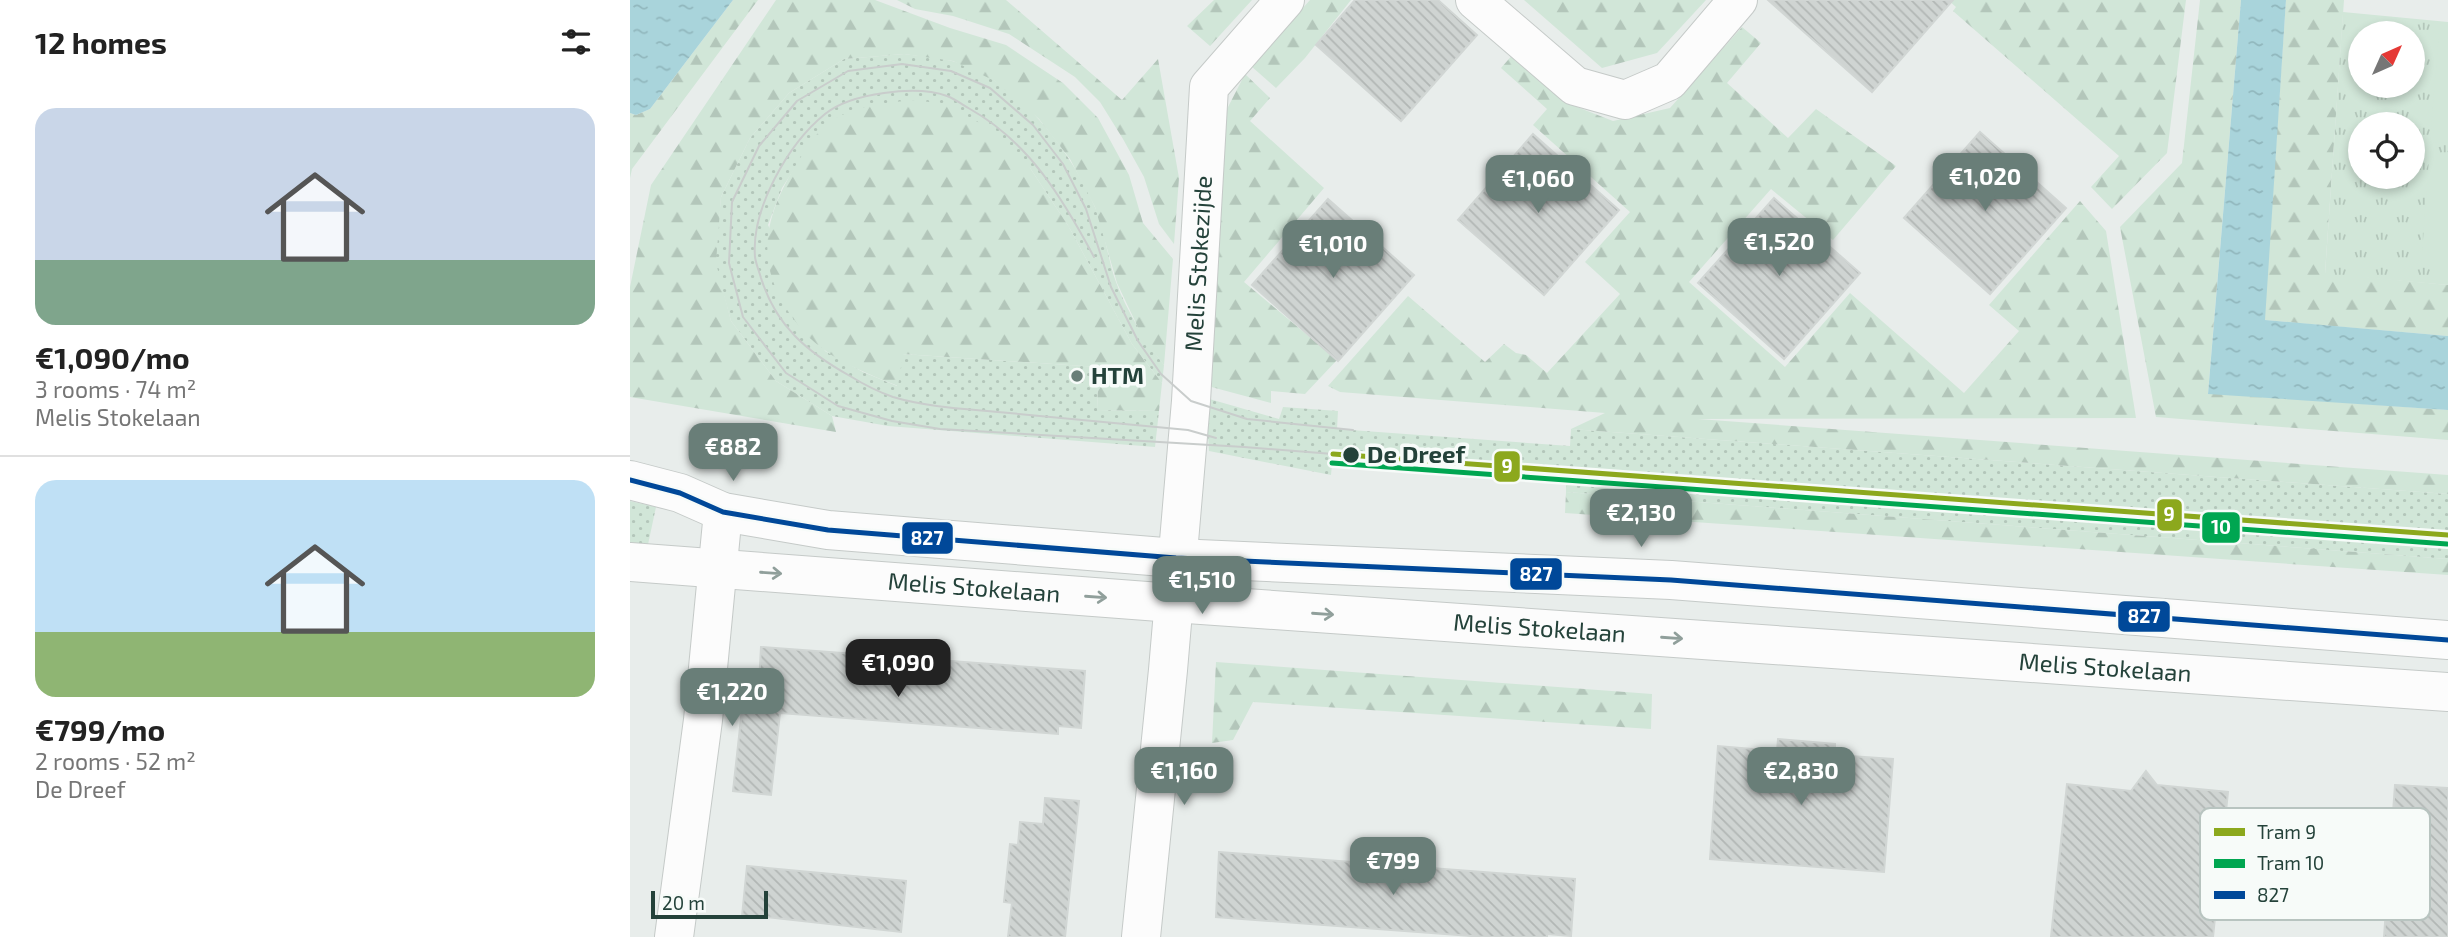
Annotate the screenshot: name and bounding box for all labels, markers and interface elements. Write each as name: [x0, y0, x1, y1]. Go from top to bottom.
north arrow: [2348, 21, 2426, 98]
map controls: [2348, 21, 2425, 189]
icon: filters: [557, 23, 595, 61]
text: 12 homes: [35, 24, 167, 60]
button: locate: [2348, 112, 2425, 189]
icon: home: [252, 154, 378, 280]
pin: €1,020: [1928, 154, 2042, 213]
pin: €1,060: [1481, 156, 1595, 215]
text: €1,020: [1949, 162, 2021, 190]
text: €1,060: [1502, 164, 1574, 192]
street label: Melis Stokezijde: [1178, 175, 1217, 352]
pin: €1,520: [1722, 218, 1836, 278]
pin: €1,010: [1276, 220, 1390, 280]
text: €1,520: [1744, 227, 1814, 255]
text: €1,010: [1298, 229, 1368, 257]
text: €1,090/mo: [35, 339, 190, 375]
place label: HTM: [1091, 360, 1144, 389]
marker: HTM: [1069, 368, 1085, 384]
text: 3 rooms · 74 m²: [35, 375, 196, 403]
text: Melis Stokelaan: [35, 403, 201, 431]
pin: €882: [692, 424, 774, 483]
text: €882: [705, 432, 761, 460]
place label: De Dreef: [1367, 439, 1467, 468]
marker: De Dreef: [1341, 445, 1361, 465]
line badge: 9: [1493, 450, 1521, 483]
text: 9: [1501, 454, 1513, 477]
pin: €2,130: [1584, 490, 1698, 549]
text: €2,130: [1606, 498, 1676, 526]
line badge: 9: [2156, 498, 2183, 532]
text: 9: [2163, 502, 2175, 525]
line badge: 10: [2201, 511, 2241, 544]
text: 10: [2211, 515, 2231, 538]
line badge: 827: [901, 521, 954, 555]
icon: home: [252, 526, 378, 652]
text: 827: [911, 526, 943, 549]
pin: €1,510: [1145, 556, 1259, 616]
line badge: 827: [1509, 557, 1563, 591]
text: 827: [1520, 562, 1552, 585]
text: €1,510: [1168, 565, 1236, 593]
street label: Melis Stokelaan: [887, 566, 1061, 607]
one-way arrow: [760, 567, 782, 580]
one-way arrow: [1084, 591, 1107, 604]
line badge: 827: [2117, 600, 2171, 633]
text: 827: [2128, 604, 2160, 627]
one-way arrow: [1311, 607, 1334, 620]
street label: Melis Stokelaan: [1452, 607, 1627, 648]
one-way arrow: [1660, 632, 1683, 645]
pin: €1,090: [841, 640, 955, 699]
street label: Melis Stokelaan: [2018, 646, 2193, 687]
text: €1,090: [862, 648, 934, 676]
pin: €1,220: [675, 668, 789, 728]
text: €1,220: [696, 677, 768, 705]
text: €799/mo: [35, 711, 165, 747]
text: 2 rooms · 52 m²: [35, 747, 196, 775]
pin: €1,160: [1127, 748, 1241, 807]
pin: €2,830: [1744, 748, 1858, 807]
text: €1,160: [1150, 756, 1218, 784]
text: €2,830: [1763, 756, 1839, 784]
text: De Dreef: [35, 775, 125, 803]
legend: [2200, 808, 2430, 920]
text: Tram 9: [2257, 820, 2316, 843]
pin: €799: [1352, 838, 1434, 897]
text: €799: [1366, 846, 1420, 874]
text: Tram 10: [2257, 851, 2324, 874]
text: 827: [2257, 883, 2289, 906]
scale bar: [651, 888, 768, 920]
text: 20 m: [662, 891, 705, 914]

